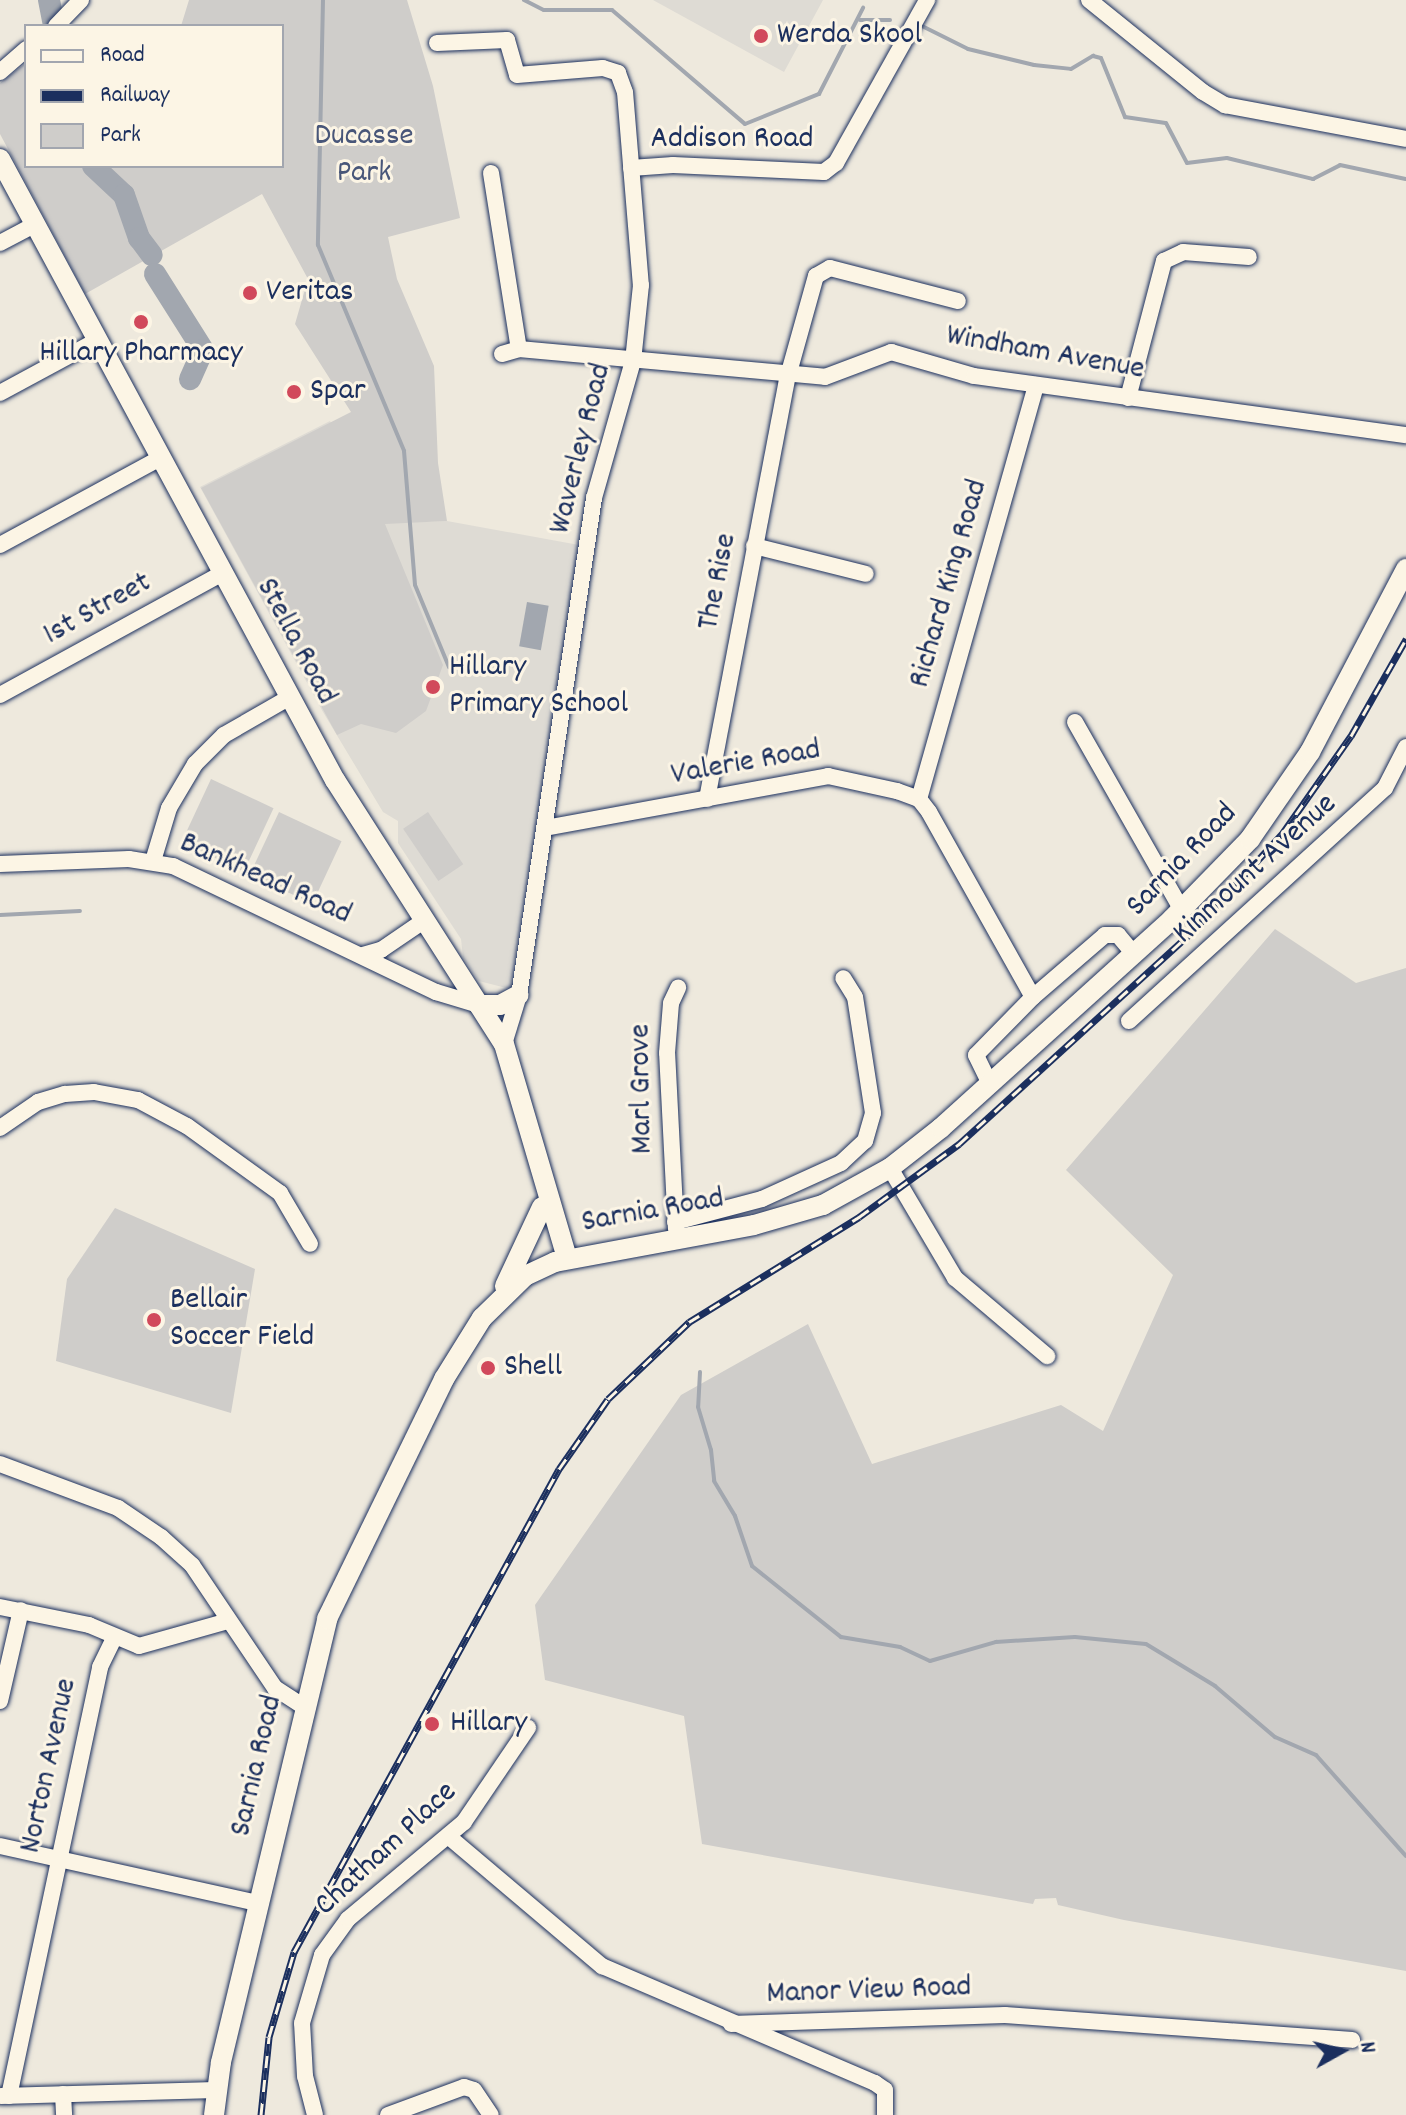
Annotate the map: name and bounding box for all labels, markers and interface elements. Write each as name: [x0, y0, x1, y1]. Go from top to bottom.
place label: Werda Skool: [777, 17, 922, 55]
legend: [24, 24, 284, 168]
marker: Werda Skool: [752, 27, 770, 45]
text: Road: [100, 39, 145, 73]
text: Railway: [100, 79, 169, 113]
text: Park: [100, 119, 141, 153]
park label: Ducasse Park: [314, 119, 414, 194]
street label: Addison Road: [650, 121, 814, 159]
place label: Veritas: [266, 274, 353, 312]
marker: Veritas: [241, 284, 259, 302]
marker: Hillary Pharmacy: [132, 313, 150, 331]
street label: Windham Avenue: [943, 318, 1147, 390]
place label: Hillary Pharmacy: [39, 335, 243, 373]
street label: Waverley Road: [542, 360, 622, 538]
place label: Spar: [310, 373, 366, 411]
marker: Spar: [285, 383, 303, 401]
street label: Richard King Road: [902, 475, 998, 693]
street label: The Rise: [691, 530, 747, 634]
street label: 1st Street: [37, 565, 159, 655]
street label: Stella Road: [246, 572, 344, 712]
place label: Hillary Primary School: [449, 650, 628, 725]
marker: Hillary Primary School: [424, 678, 442, 696]
street label: Valerie Road: [668, 732, 824, 796]
street label: Kinmount Avenue: [1166, 787, 1346, 953]
street label: Sarnia Road: [1119, 796, 1247, 926]
street label: Bankhead Road: [173, 825, 357, 935]
street label: Marl Grove: [623, 1024, 663, 1154]
street label: Sarnia Road: [579, 1181, 727, 1243]
place label: Bellair Soccer Field: [170, 1283, 314, 1358]
marker: Bellair Soccer Field: [145, 1311, 163, 1329]
place label: Shell: [504, 1349, 562, 1387]
marker: Shell: [479, 1359, 497, 1377]
street label: Norton Avenue: [13, 1675, 87, 1857]
street label: Sarnia Road: [223, 1692, 293, 1840]
place label: Hillary: [450, 1705, 527, 1743]
marker: Hillary: [421, 1713, 443, 1735]
street label: Chatham Place: [308, 1774, 466, 1926]
street label: Manor View Road: [766, 1969, 972, 2015]
north arrow: [1302, 2011, 1382, 2091]
text: N: [1350, 2040, 1382, 2055]

